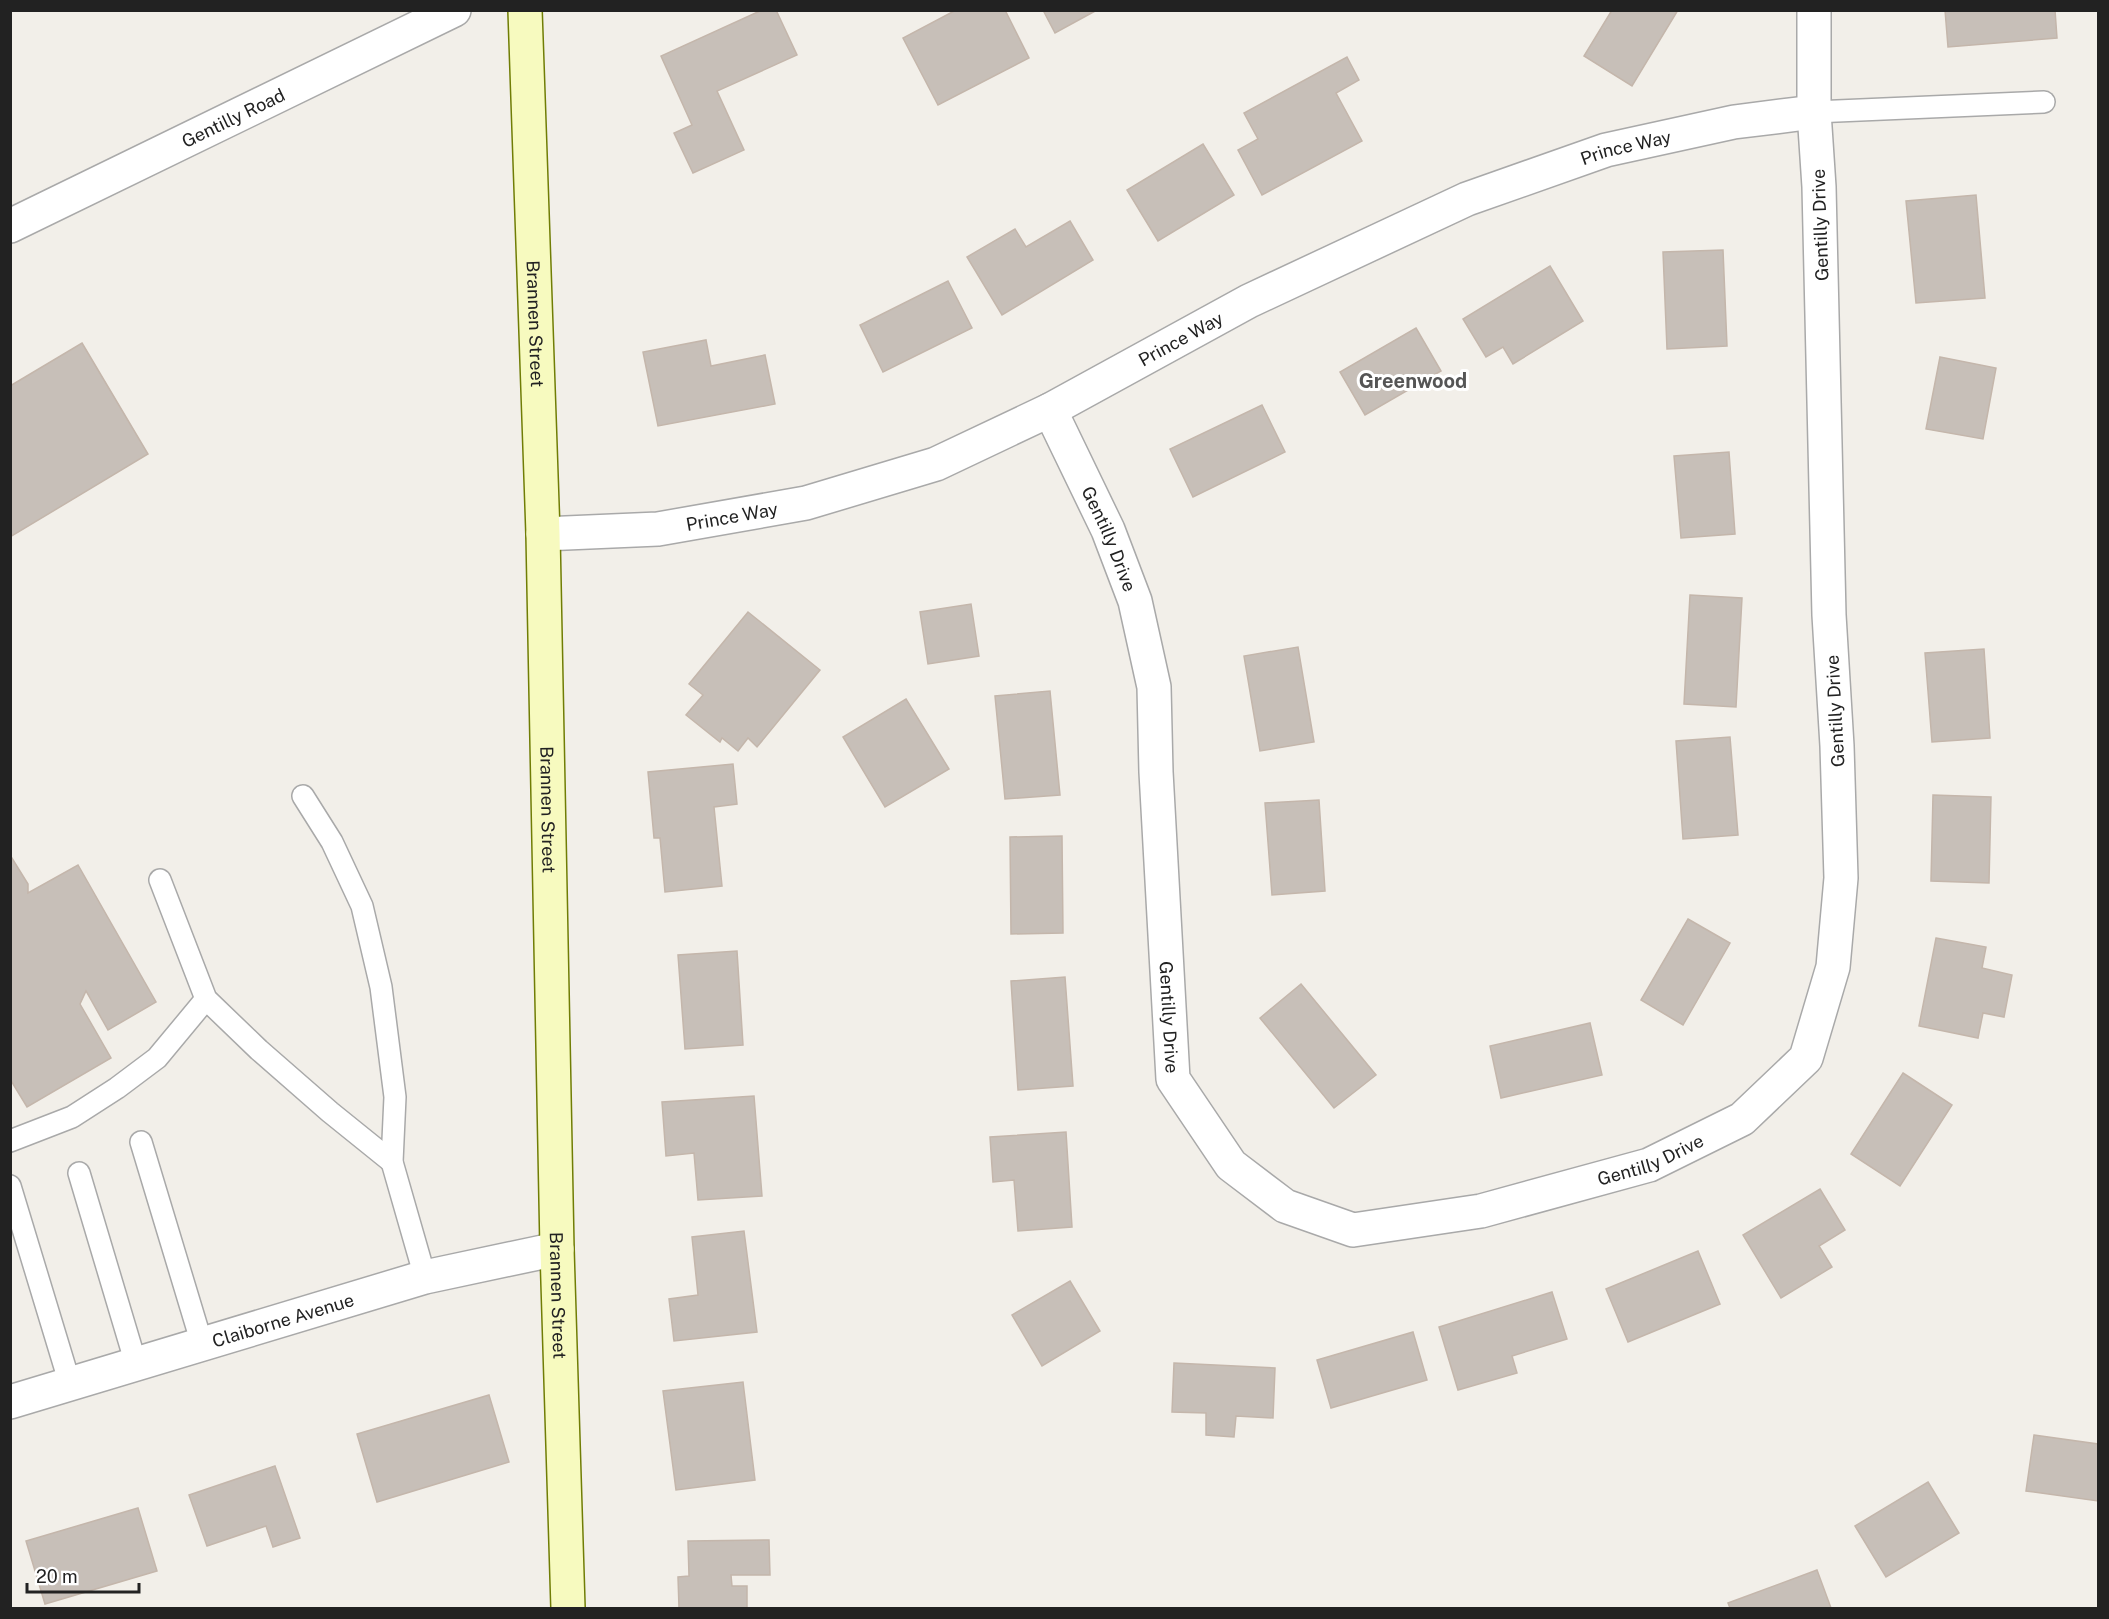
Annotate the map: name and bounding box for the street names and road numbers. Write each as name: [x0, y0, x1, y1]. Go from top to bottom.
street label: Gentilly Road: [178, 84, 288, 151]
street label: Prince Way: [1577, 126, 1673, 169]
street label: Gentilly Drive: [1808, 169, 1832, 281]
street label: Brannen Street: [523, 260, 548, 388]
street label: Prince Way: [1135, 307, 1227, 370]
street label: Gentilly Drive: [1078, 483, 1141, 594]
street label: Prince Way: [684, 498, 780, 534]
street label: Gentilly Drive: [1822, 654, 1848, 768]
street label: Brannen Street: [537, 746, 560, 873]
street label: Gentilly Drive: [1156, 961, 1183, 1074]
street label: Gentilly Drive: [1595, 1129, 1707, 1189]
street label: Brannen Street: [546, 1232, 571, 1359]
street label: Claiborne Avenue: [209, 1289, 356, 1351]

